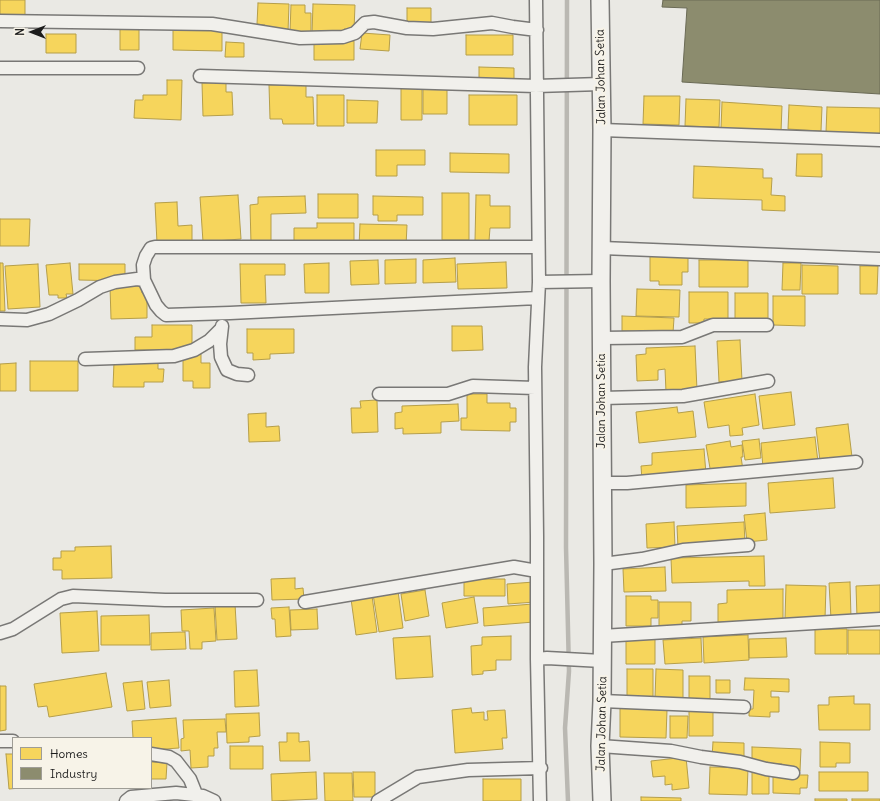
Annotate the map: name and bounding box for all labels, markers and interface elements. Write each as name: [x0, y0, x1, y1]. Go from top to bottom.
north arrow: [12, 12, 52, 52]
text: N: [13, 28, 27, 36]
street label: Jalan Johan Setia: [593, 29, 609, 125]
street label: Jalan Johan Setia: [595, 353, 609, 449]
street label: Jalan Johan Setia: [594, 676, 610, 772]
legend: [12, 737, 152, 789]
text: Homes: [50, 746, 88, 761]
text: Industry: [50, 766, 97, 781]

